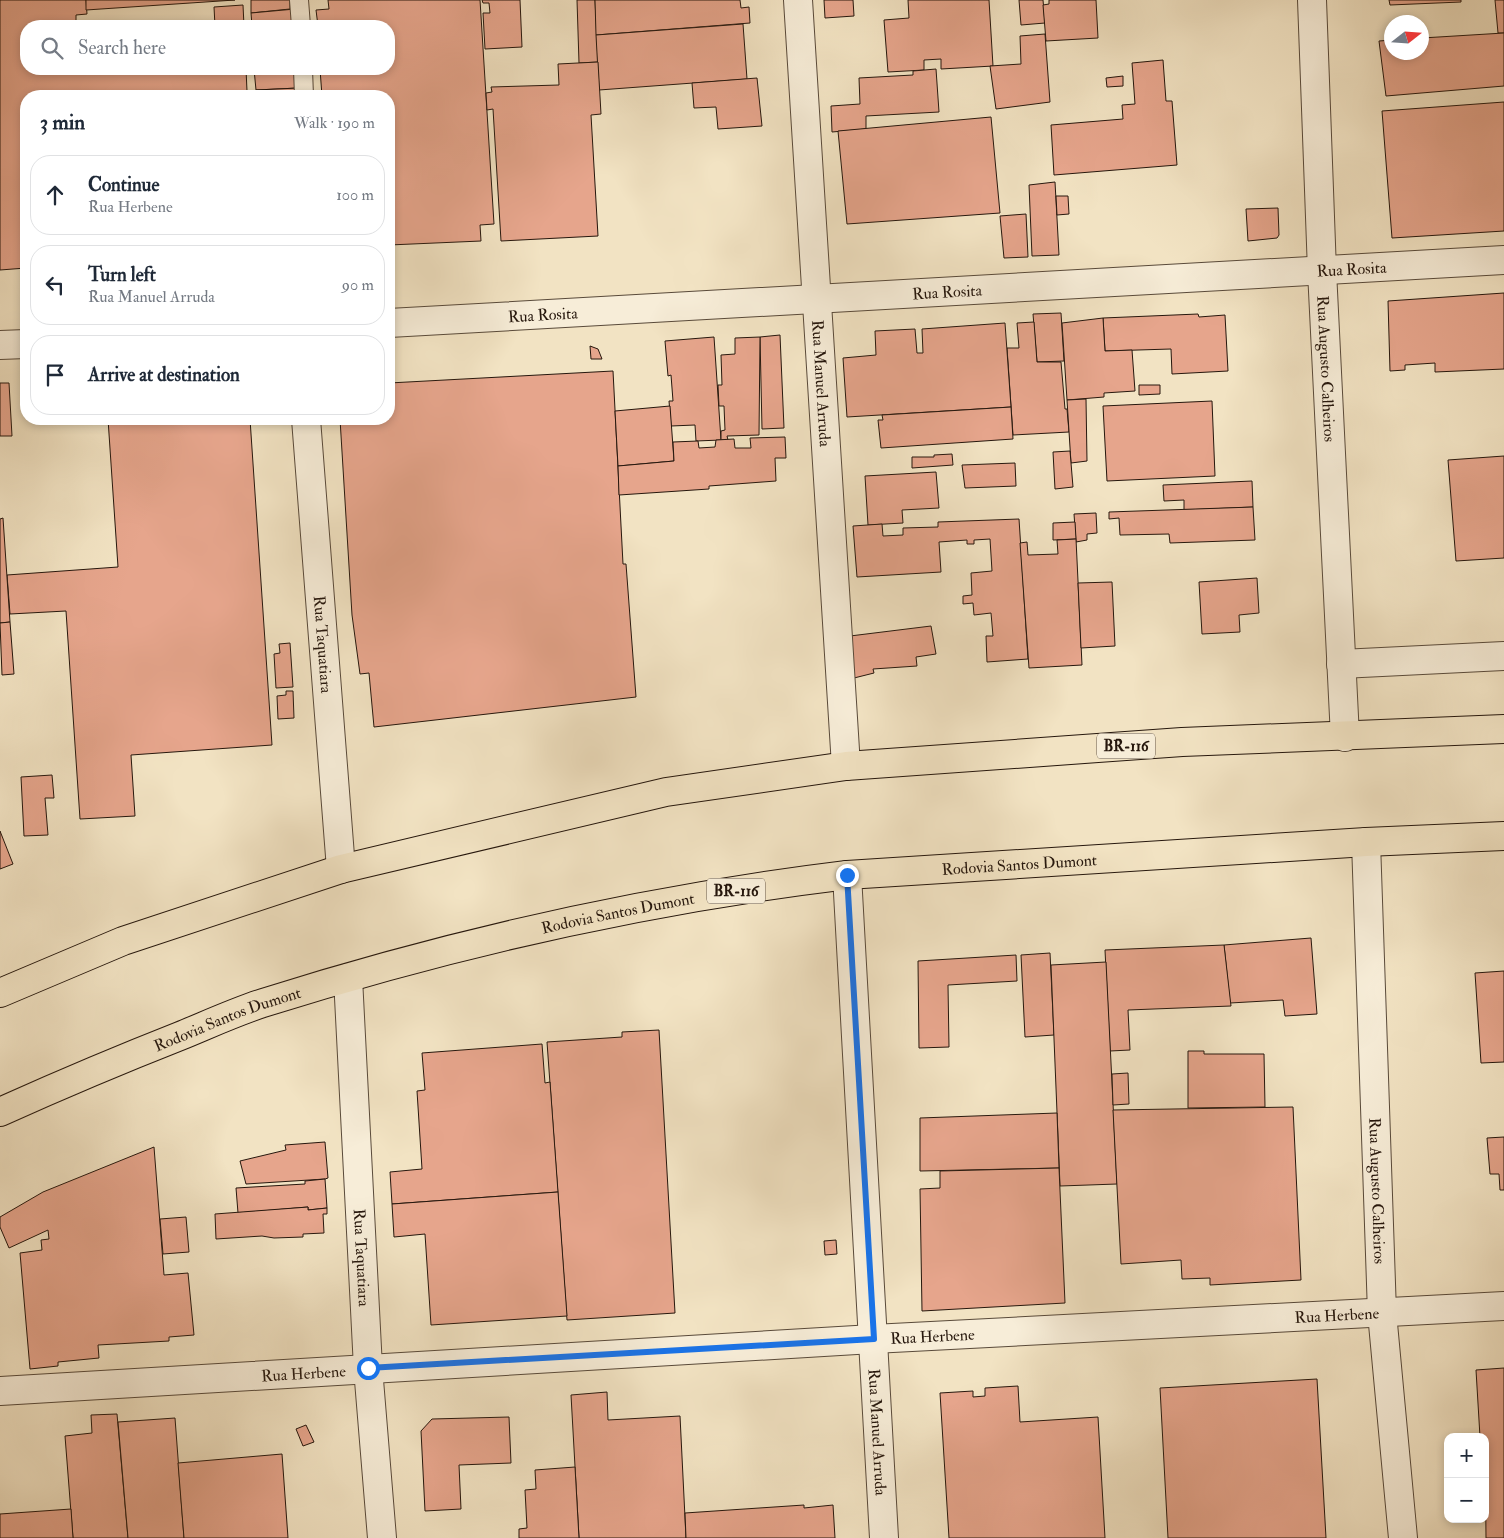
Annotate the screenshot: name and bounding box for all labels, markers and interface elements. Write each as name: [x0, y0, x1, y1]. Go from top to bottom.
north arrow: [1384, 15, 1429, 60]
search box: [20, 20, 395, 75]
icon: search: [38, 34, 66, 62]
text: Search here: [78, 36, 166, 60]
text: 3 min: [40, 109, 85, 136]
text: Walk · 190 m: [294, 113, 375, 133]
text: Continue: [88, 173, 159, 197]
icon: ahead: [41, 181, 69, 209]
text: 100 m: [336, 185, 374, 205]
text: Rua Herbene: [88, 197, 173, 217]
street label: Rua Rosita: [1316, 258, 1387, 282]
text: Turn left: [88, 263, 156, 287]
icon: left: [41, 271, 69, 299]
text: 90 m: [342, 275, 374, 295]
street label: Rua Rosita: [912, 280, 983, 304]
text: Rua Manuel Arruda: [88, 287, 215, 307]
street label: Rua Augusto Calheiros: [1312, 295, 1339, 443]
street label: Rua Rosita: [507, 303, 579, 327]
street label: Rua Manuel Arruda: [807, 319, 835, 448]
icon: arrive: [41, 361, 69, 389]
text: Arrive at destination: [88, 363, 240, 387]
street label: Rua Taquatiara: [309, 595, 336, 694]
road number: BR-116: [1097, 734, 1155, 758]
street label: Rodovia Santos Dumont: [941, 850, 1098, 880]
route end: [836, 864, 859, 887]
road number: BR-116: [707, 878, 765, 904]
street label: Rodovia Santos Dumont: [539, 889, 696, 939]
street label: Rodovia Santos Dumont: [151, 983, 304, 1056]
street label: Rua Augusto Calheiros: [1364, 1117, 1389, 1265]
street label: Rua Taquatiara: [349, 1208, 374, 1308]
street label: Rua Herbene: [1294, 1304, 1380, 1328]
street label: Rua Herbene: [890, 1325, 976, 1349]
route start: [357, 1357, 380, 1380]
street label: Rua Herbene: [261, 1361, 347, 1386]
street label: Rua Manuel Arruda: [864, 1368, 891, 1497]
map controls: [1444, 1433, 1489, 1523]
button: +: [1444, 1433, 1489, 1478]
button: −: [1444, 1478, 1489, 1523]

